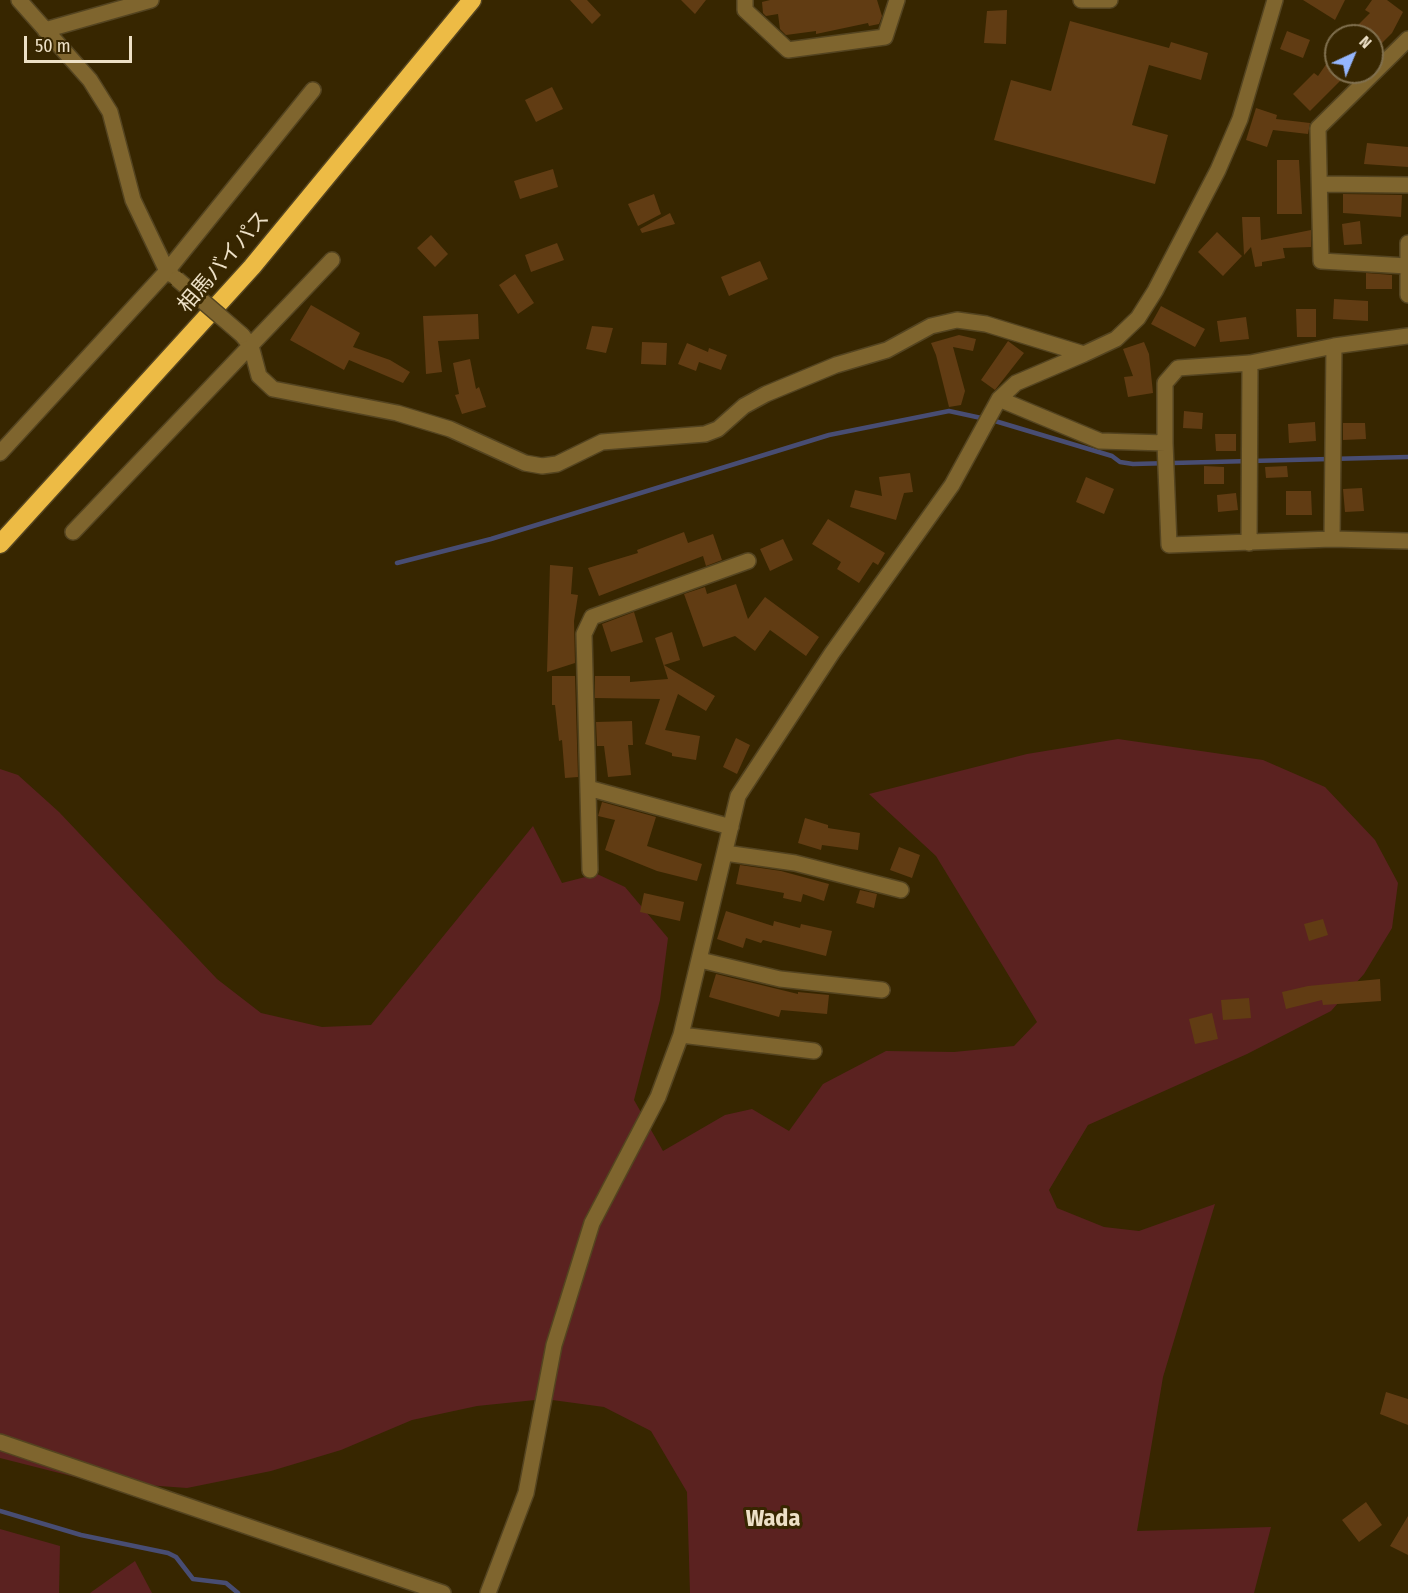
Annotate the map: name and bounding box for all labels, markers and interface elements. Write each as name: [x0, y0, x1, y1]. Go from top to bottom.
scale bar: [27, 24, 135, 62]
north arrow: [1324, 24, 1384, 84]
text: N: [1355, 32, 1376, 52]
text: 50 m: [35, 35, 71, 57]
street label: 相馬バイパス: [173, 206, 275, 318]
district label: Wada: [746, 1505, 800, 1533]

